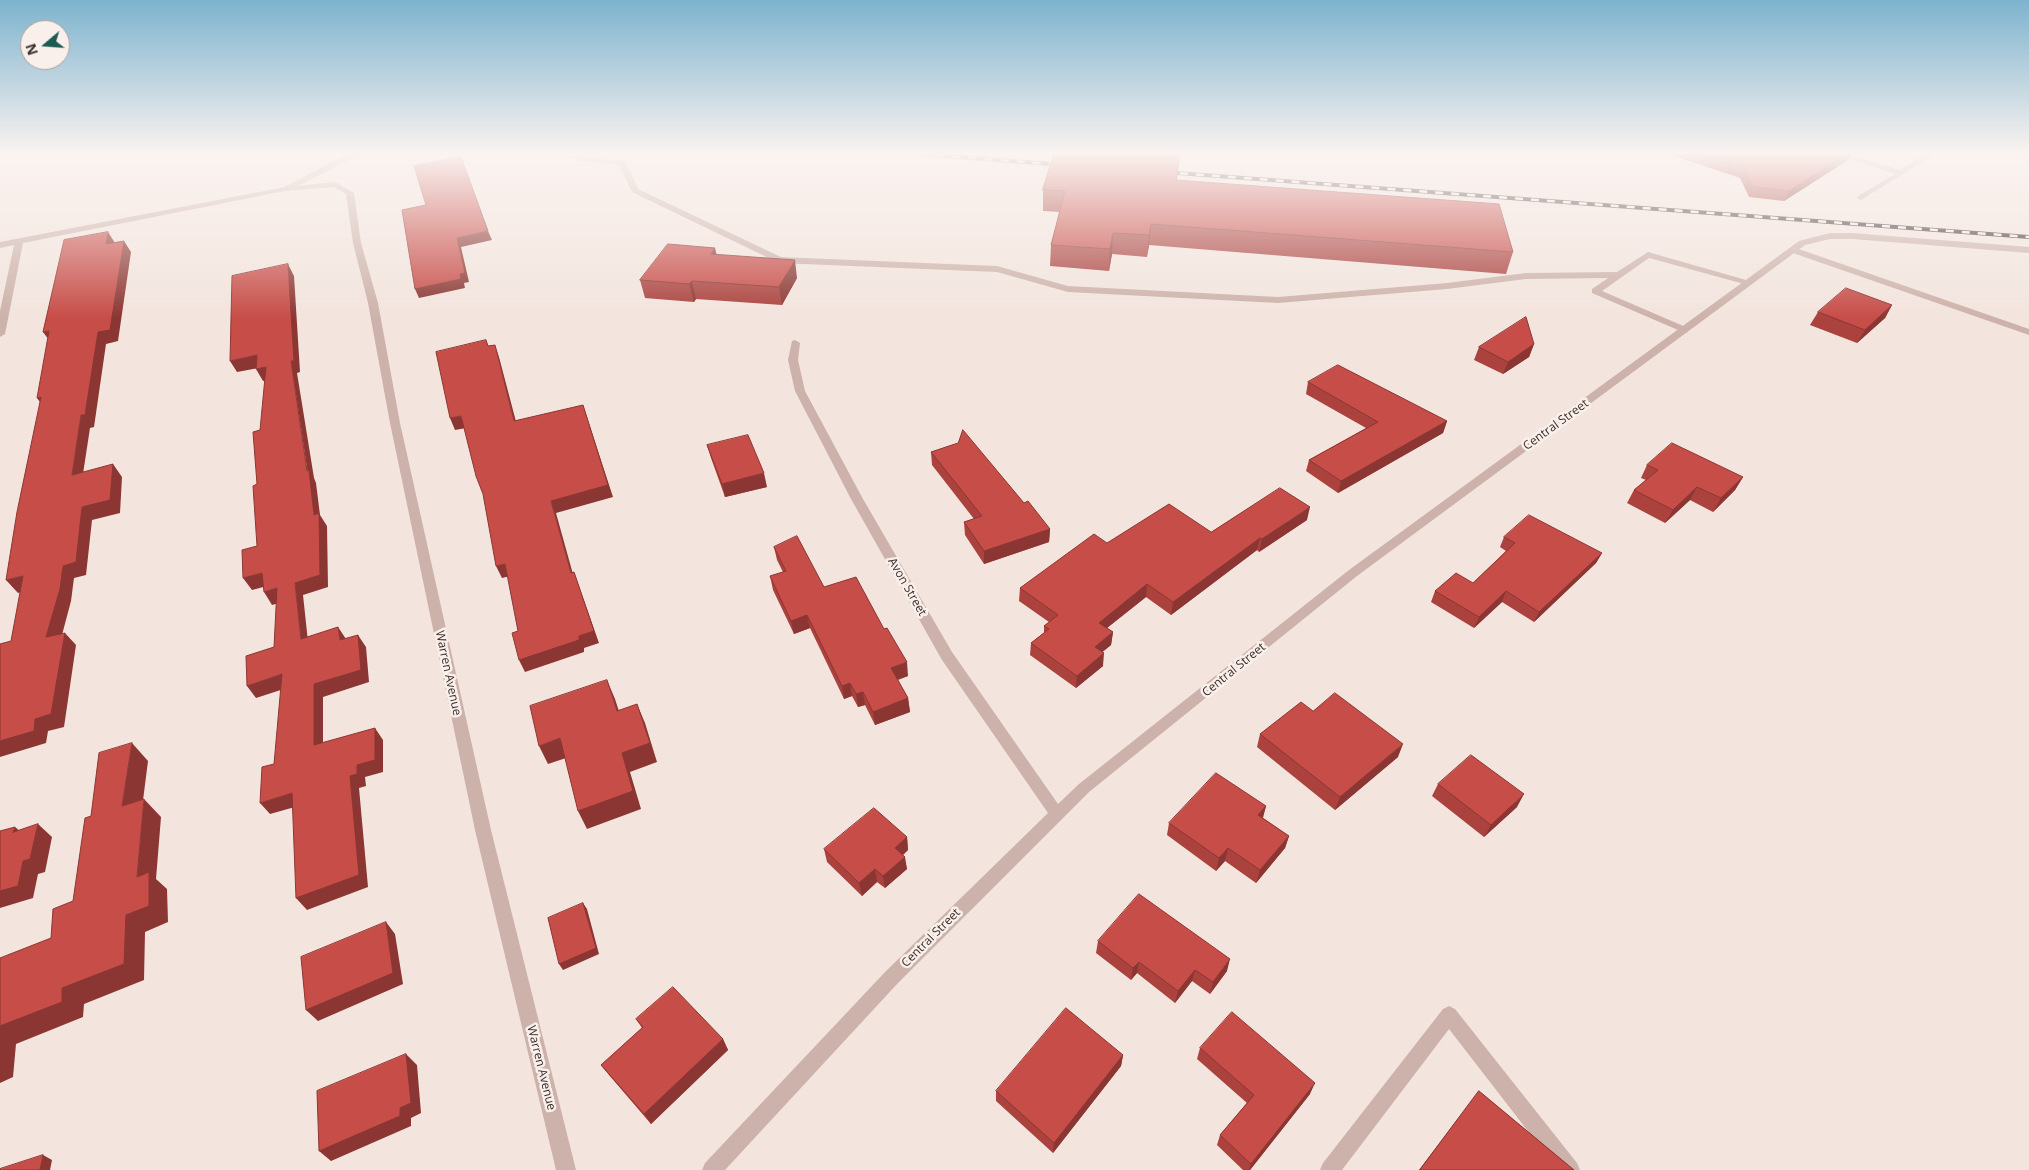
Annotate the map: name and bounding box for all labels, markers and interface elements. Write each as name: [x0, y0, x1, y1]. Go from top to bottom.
north arrow: [20, 20, 70, 70]
text: N: [20, 41, 42, 58]
street label: Central Street: [1521, 396, 1591, 454]
street label: Avon Street: [885, 555, 929, 619]
street label: Warren Avenue: [432, 629, 464, 717]
street label: Central Street: [1199, 640, 1269, 700]
street label: Central Street: [899, 906, 963, 970]
street label: Warren Avenue: [524, 1024, 558, 1112]

